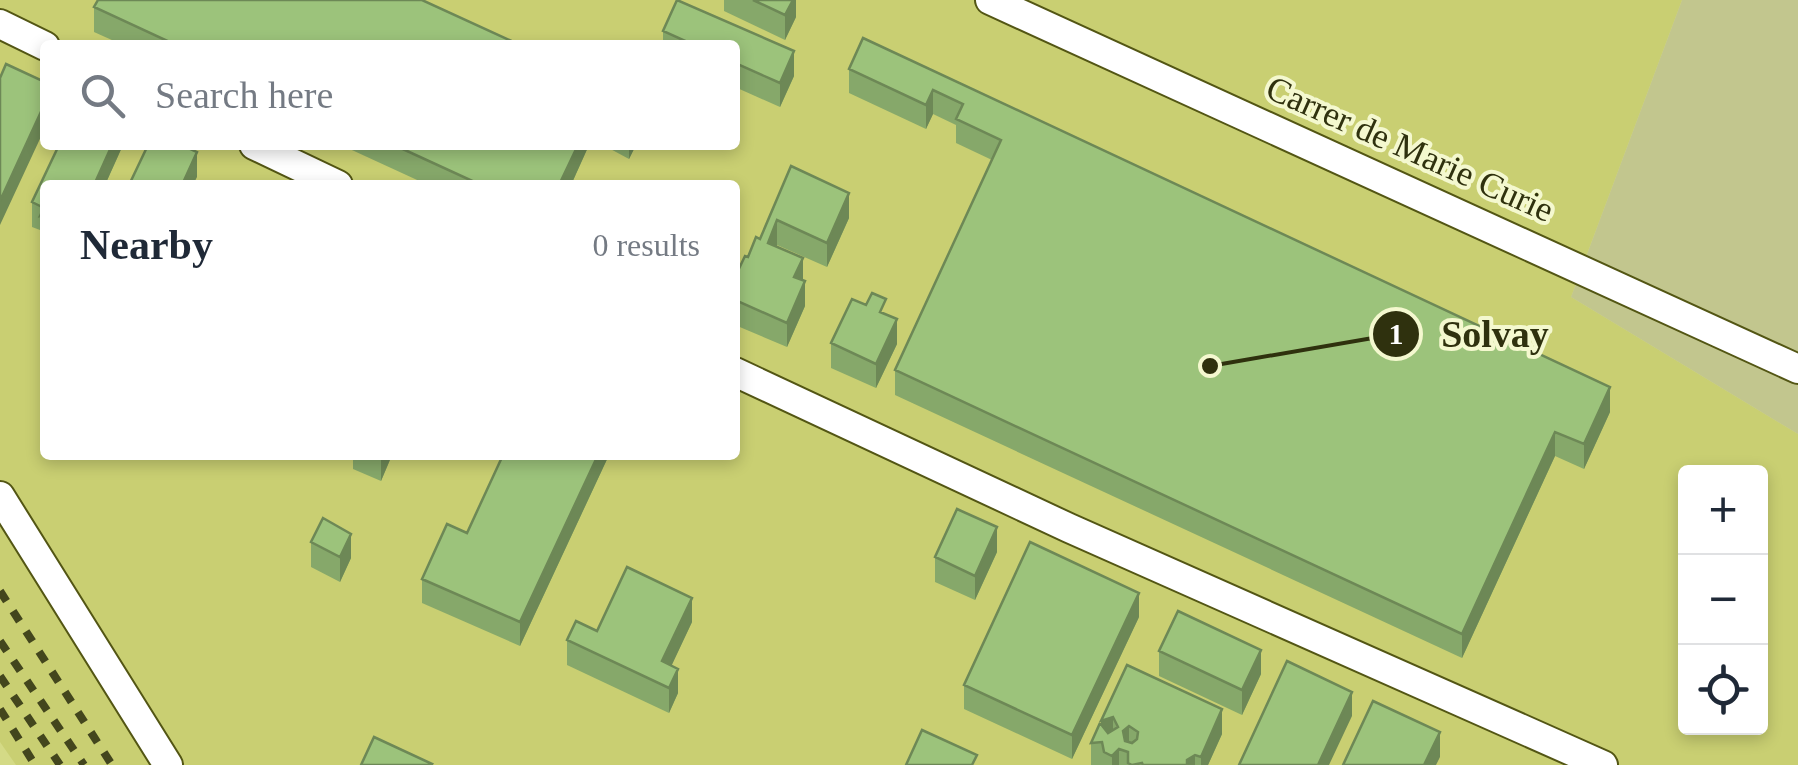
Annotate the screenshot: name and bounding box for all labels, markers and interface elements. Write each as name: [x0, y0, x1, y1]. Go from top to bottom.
search box: [40, 40, 740, 150]
icon: search: [75, 68, 130, 123]
street label: Carrer de Marie Curie: [1260, 68, 1560, 230]
text: Search here: [155, 74, 333, 116]
text: Nearby: [80, 222, 213, 268]
text: 0 results: [592, 227, 700, 263]
callout: Solvay: [1371, 300, 1569, 368]
text: Solvay: [1441, 313, 1549, 355]
text: 1: [1389, 317, 1404, 350]
map controls: [1678, 465, 1768, 735]
button: +: [1678, 465, 1768, 555]
button: −: [1678, 555, 1768, 645]
button: locate: [1678, 645, 1768, 735]

